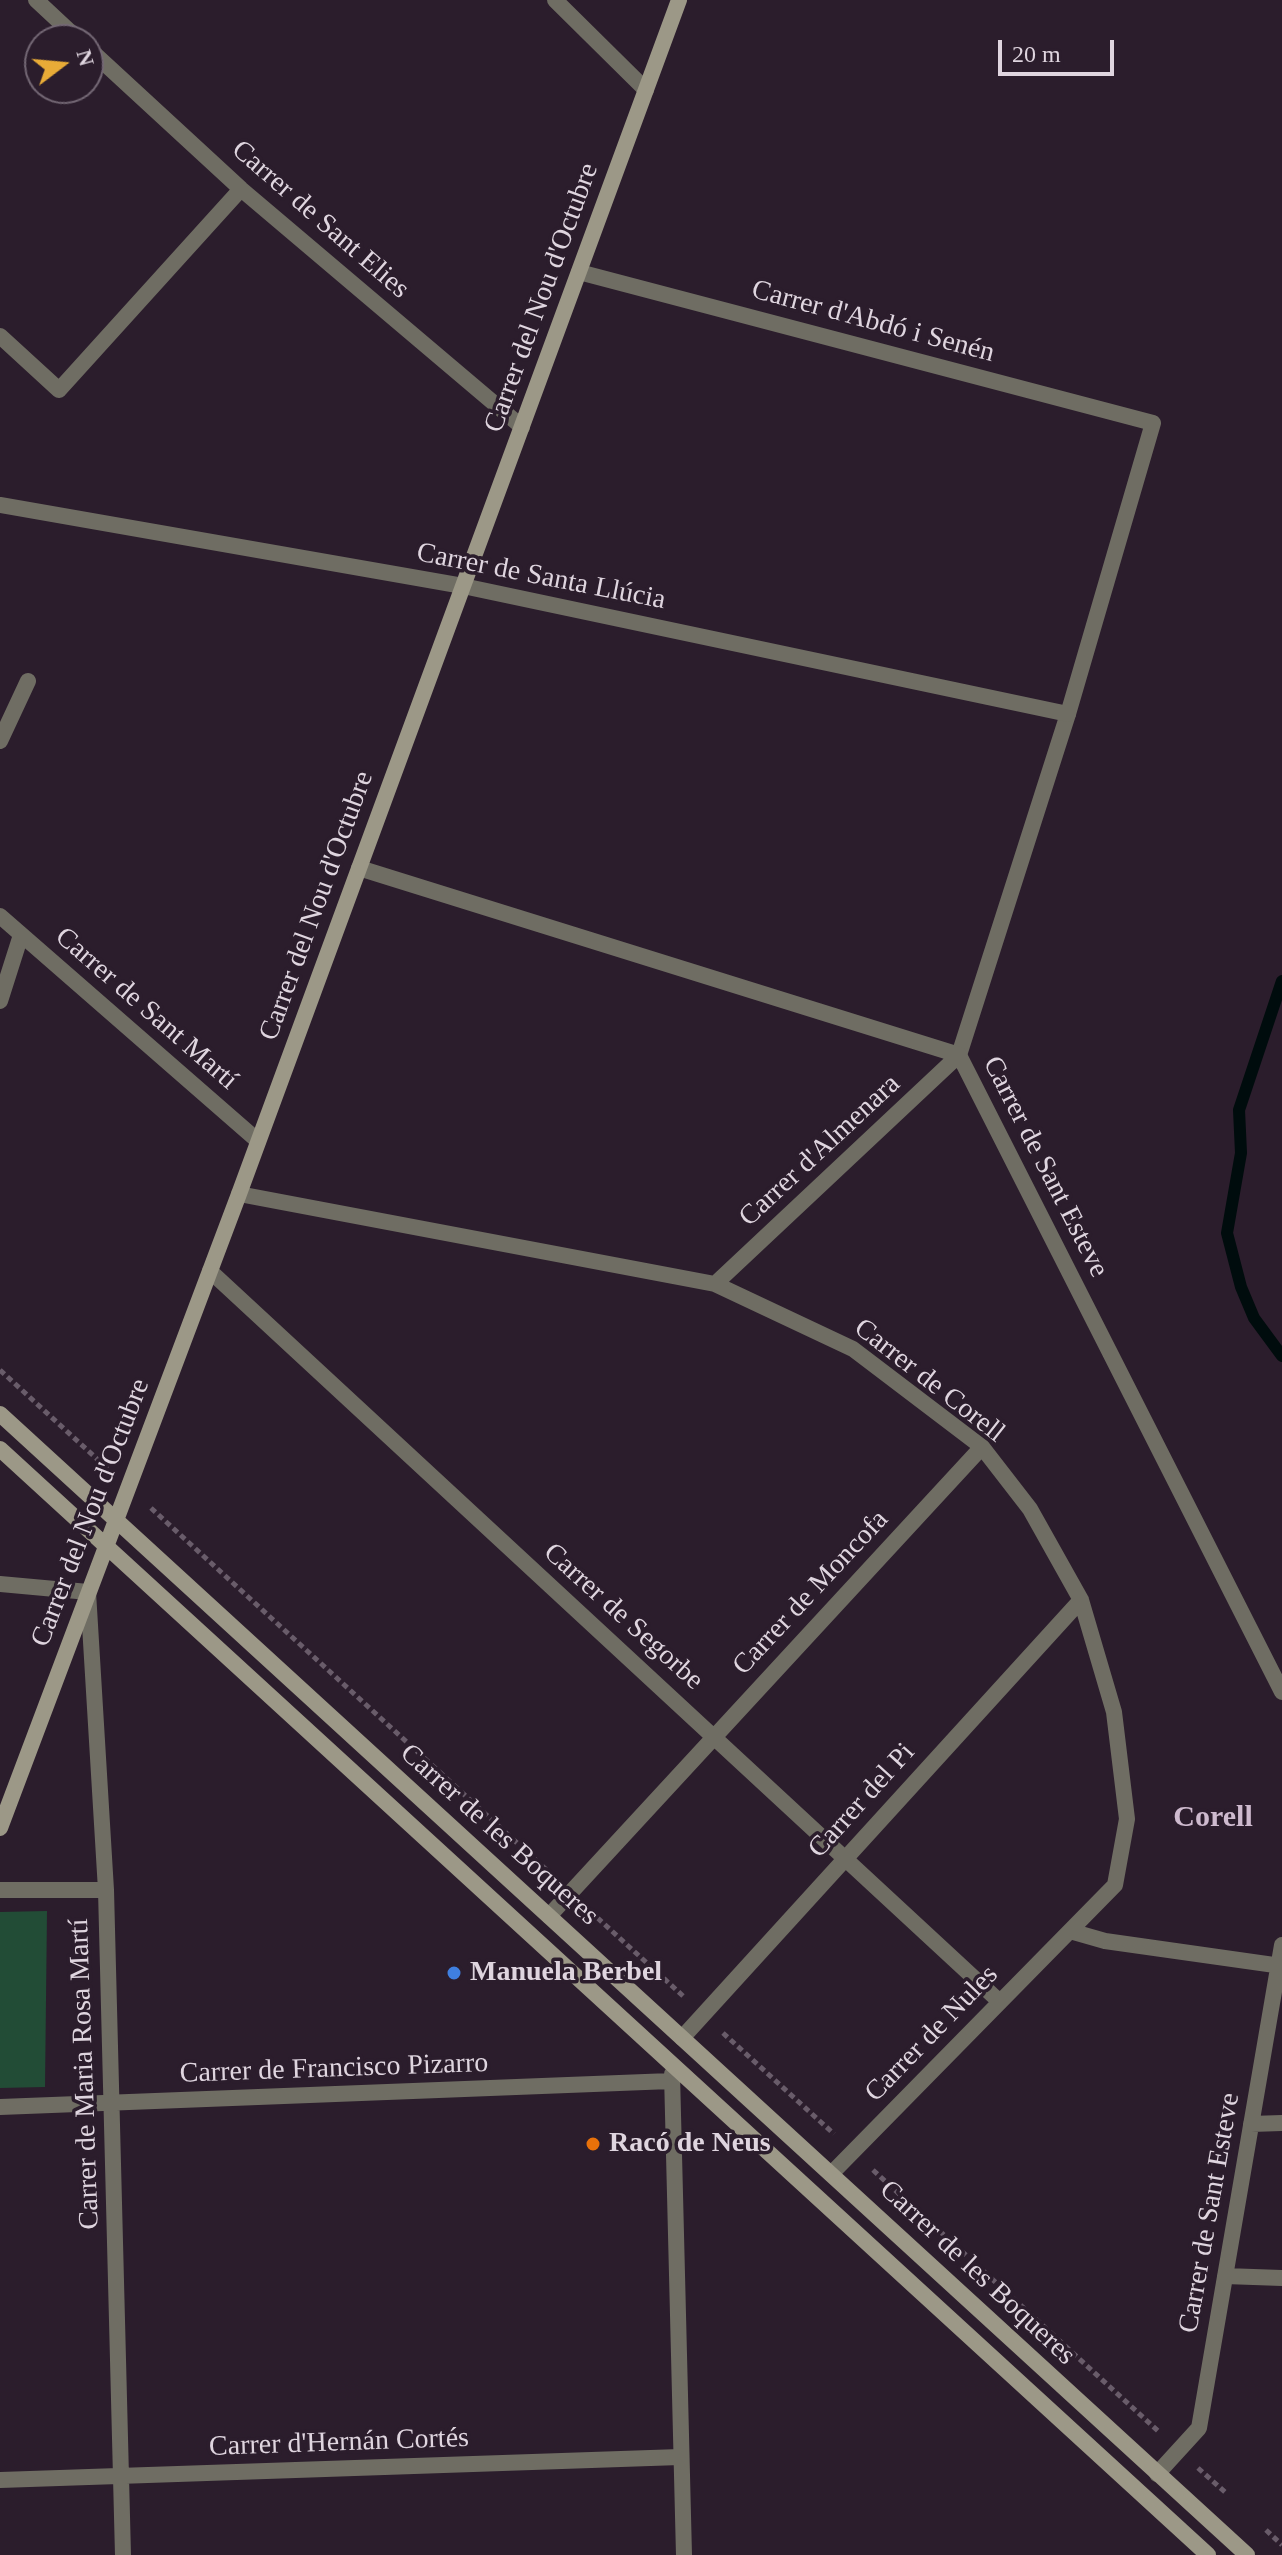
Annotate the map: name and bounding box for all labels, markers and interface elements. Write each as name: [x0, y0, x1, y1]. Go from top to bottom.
north arrow: [24, 24, 104, 104]
scale bar: [1002, 24, 1118, 74]
text: 20 m: [1012, 41, 1061, 67]
text: N: [71, 47, 100, 69]
street label: Carrer de Sant Elies: [224, 134, 416, 306]
street label: Carrer del Nou d'Octubre: [478, 159, 606, 437]
street label: Carrer d'Abdó i Senén: [748, 273, 998, 371]
street label: Carrer de Santa Llúcia: [414, 536, 668, 618]
street label: Carrer del Nou d'Octubre: [253, 767, 381, 1045]
street label: Carrer de Sant Martí: [48, 921, 244, 1097]
street label: Carrer de Sant Esteve: [975, 1051, 1115, 1283]
street label: Carrer d'Almenara: [733, 1068, 907, 1234]
street label: Carrer de Corell: [847, 1312, 1011, 1450]
street label: Carrer del Nou d'Octubre: [24, 1374, 158, 1652]
street label: Carrer de Moncofa: [726, 1504, 896, 1682]
street label: Carrer de Segorbe: [536, 1536, 710, 1698]
street label: Carrer de les Boqueres: [393, 1737, 605, 1933]
street label: Carrer del Pi: [802, 1737, 922, 1865]
district label: Corell: [1173, 1800, 1253, 1836]
street label: Carrer de Maria Rosa Martí: [63, 1918, 107, 2230]
place label: Manuela Berbel: [470, 1956, 662, 1990]
street label: Carrer de Nules: [858, 1959, 1006, 2109]
marker: Manuela Berbel: [445, 1964, 463, 1982]
street label: Carrer de Francisco Pizarro: [179, 2047, 489, 2091]
street label: Carrer de Sant Esteve: [1172, 2090, 1248, 2336]
place label: Racó de Neus: [609, 2127, 771, 2161]
marker: Racó de Neus: [584, 2135, 602, 2153]
street label: Carrer de les Boqueres: [872, 2173, 1082, 2373]
street label: Carrer d'Hernán Cortés: [208, 2422, 470, 2464]

